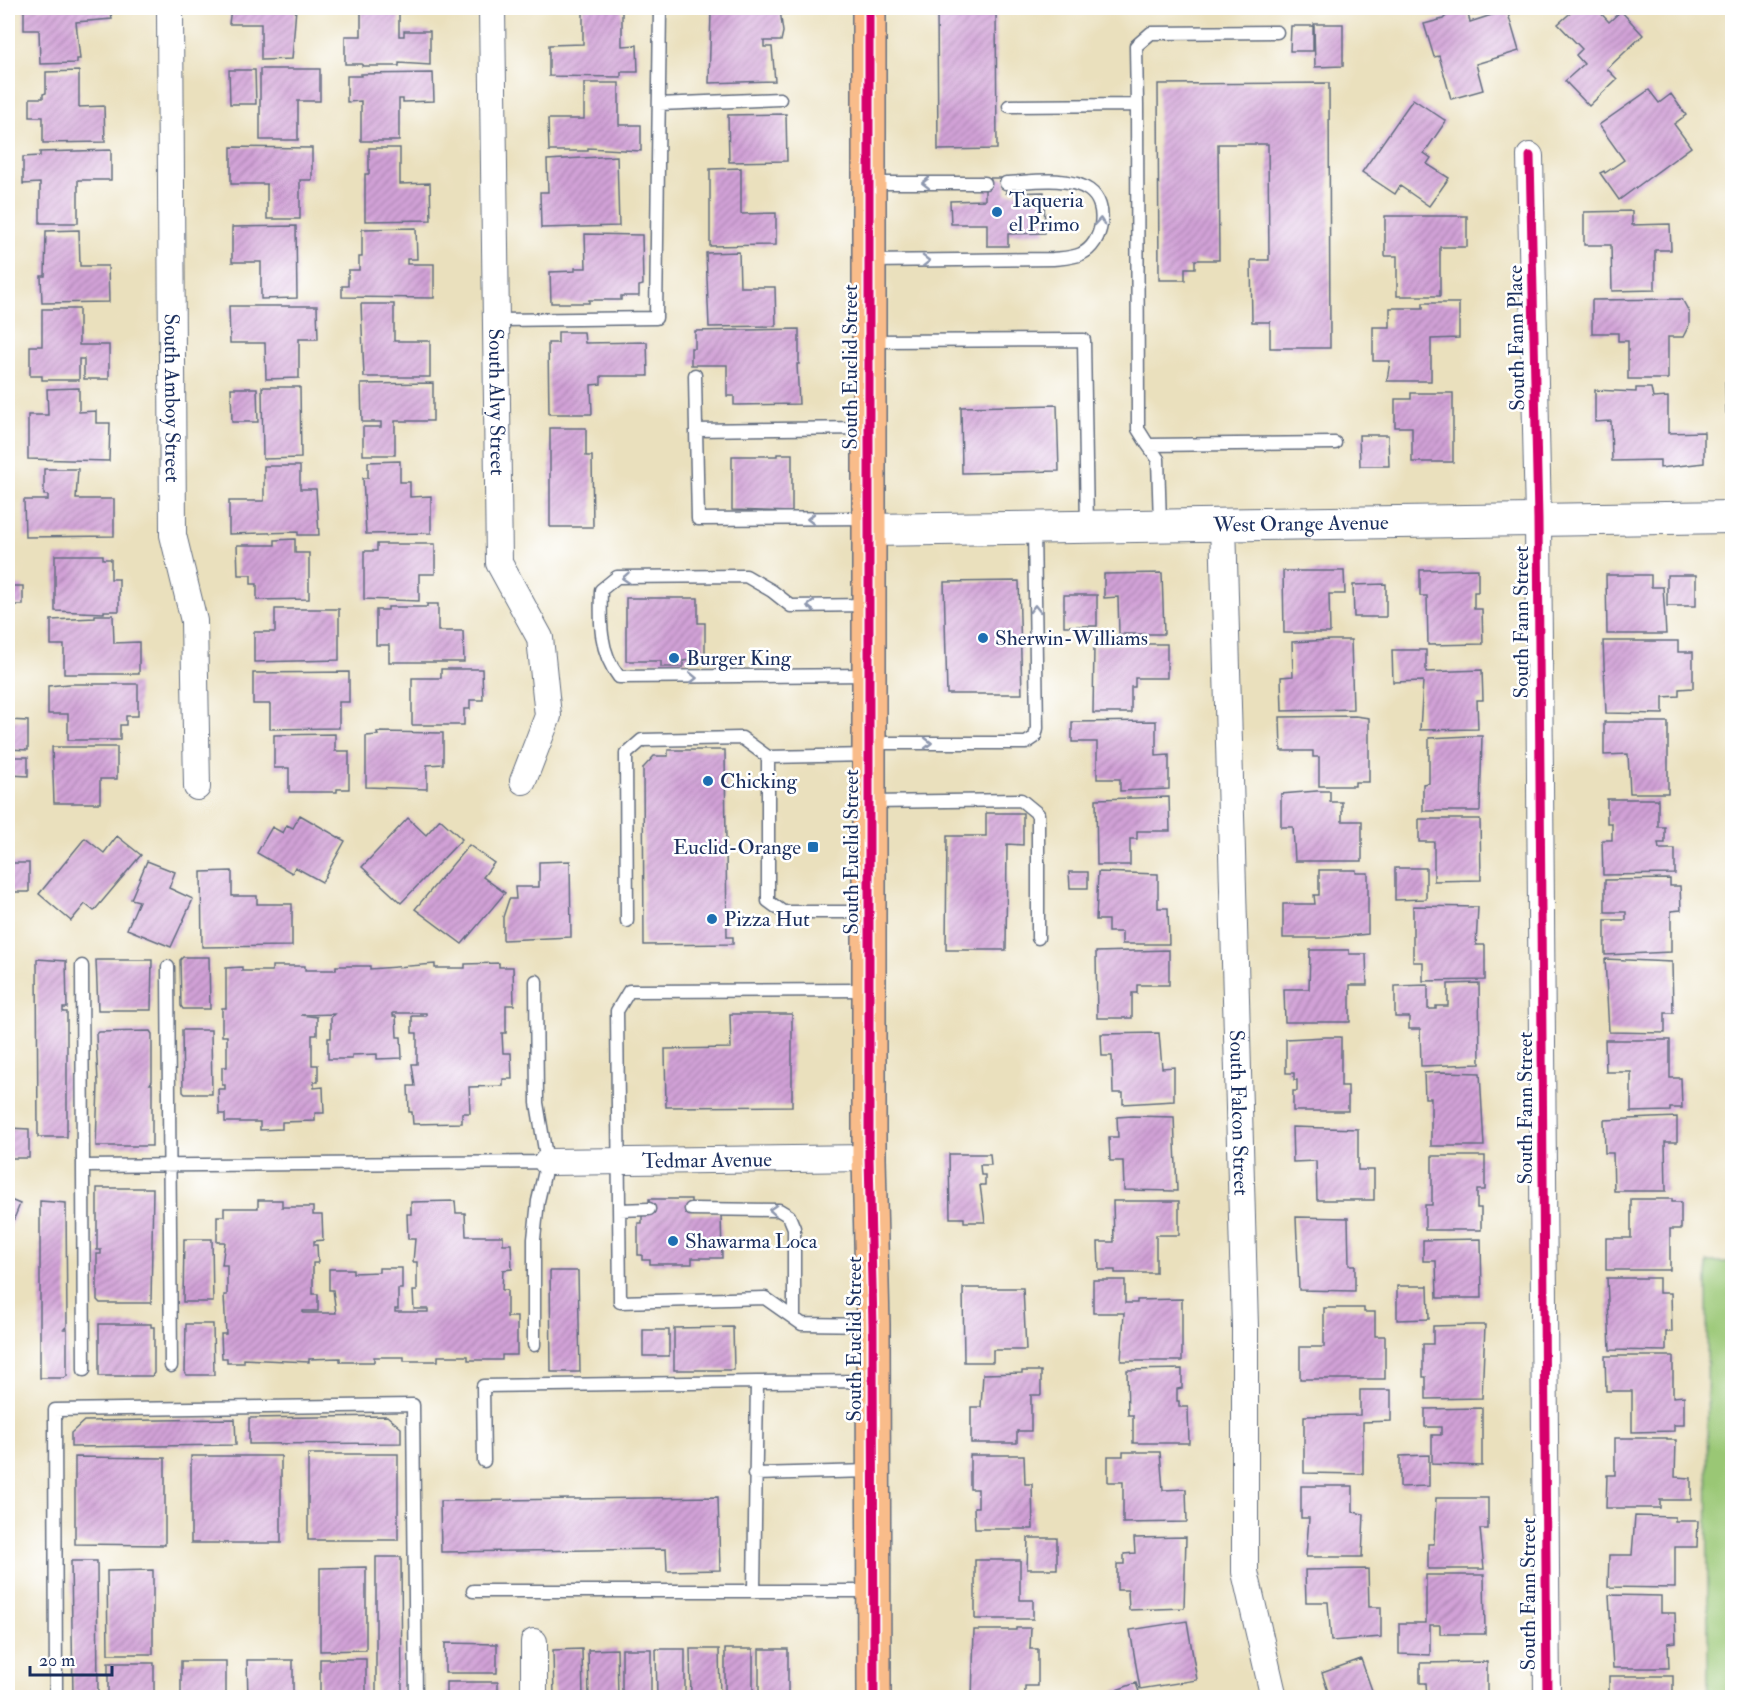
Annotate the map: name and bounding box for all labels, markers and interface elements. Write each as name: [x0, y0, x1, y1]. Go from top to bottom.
one-way arrow: [922, 177, 931, 189]
place label: Taqueria el Primo: [1009, 187, 1084, 238]
marker: Taqueria el Primo: [990, 205, 1004, 219]
one-way arrow: [1093, 217, 1106, 226]
one-way arrow: [922, 255, 931, 267]
street label: South Fann Place: [1502, 265, 1531, 411]
street label: South Euclid Street: [837, 284, 864, 450]
street label: South Amboy Street: [158, 313, 186, 483]
street label: South Alvy Street: [482, 328, 511, 476]
street label: West Orange Avenue: [1212, 509, 1389, 539]
one-way arrow: [806, 513, 815, 525]
street label: South Fann Street: [1508, 545, 1535, 698]
one-way arrow: [621, 571, 630, 584]
one-way arrow: [807, 600, 816, 612]
one-way arrow: [1029, 605, 1042, 614]
place label: Sherwin-Williams: [995, 625, 1148, 652]
marker: Sherwin-Williams: [976, 631, 990, 645]
place label: Burger King: [686, 645, 792, 672]
marker: Burger King: [667, 651, 681, 665]
one-way arrow: [689, 672, 698, 684]
one-way arrow: [923, 737, 932, 749]
place label: Chicking: [720, 768, 798, 795]
street label: South Euclid Street: [838, 769, 865, 935]
marker: Chicking: [701, 774, 715, 788]
place label: Euclid-Orange: [673, 834, 801, 861]
marker: Euclid-Orange: [806, 840, 820, 854]
place label: Pizza Hut: [724, 906, 810, 933]
marker: Pizza Hut: [705, 912, 719, 926]
street label: South Falcon Street: [1223, 1030, 1254, 1196]
street label: South Fann Street: [1512, 1031, 1539, 1184]
street label: Tedmar Avenue: [642, 1146, 772, 1175]
one-way arrow: [769, 1204, 778, 1217]
place label: Shawarma Loca: [685, 1228, 818, 1255]
marker: Shawarma Loca: [666, 1234, 680, 1248]
street label: South Euclid Street: [841, 1256, 868, 1422]
street label: South Fann Street: [1515, 1517, 1542, 1670]
scale bar: [30, 1639, 112, 1677]
text: 20 m: [39, 1649, 75, 1672]

